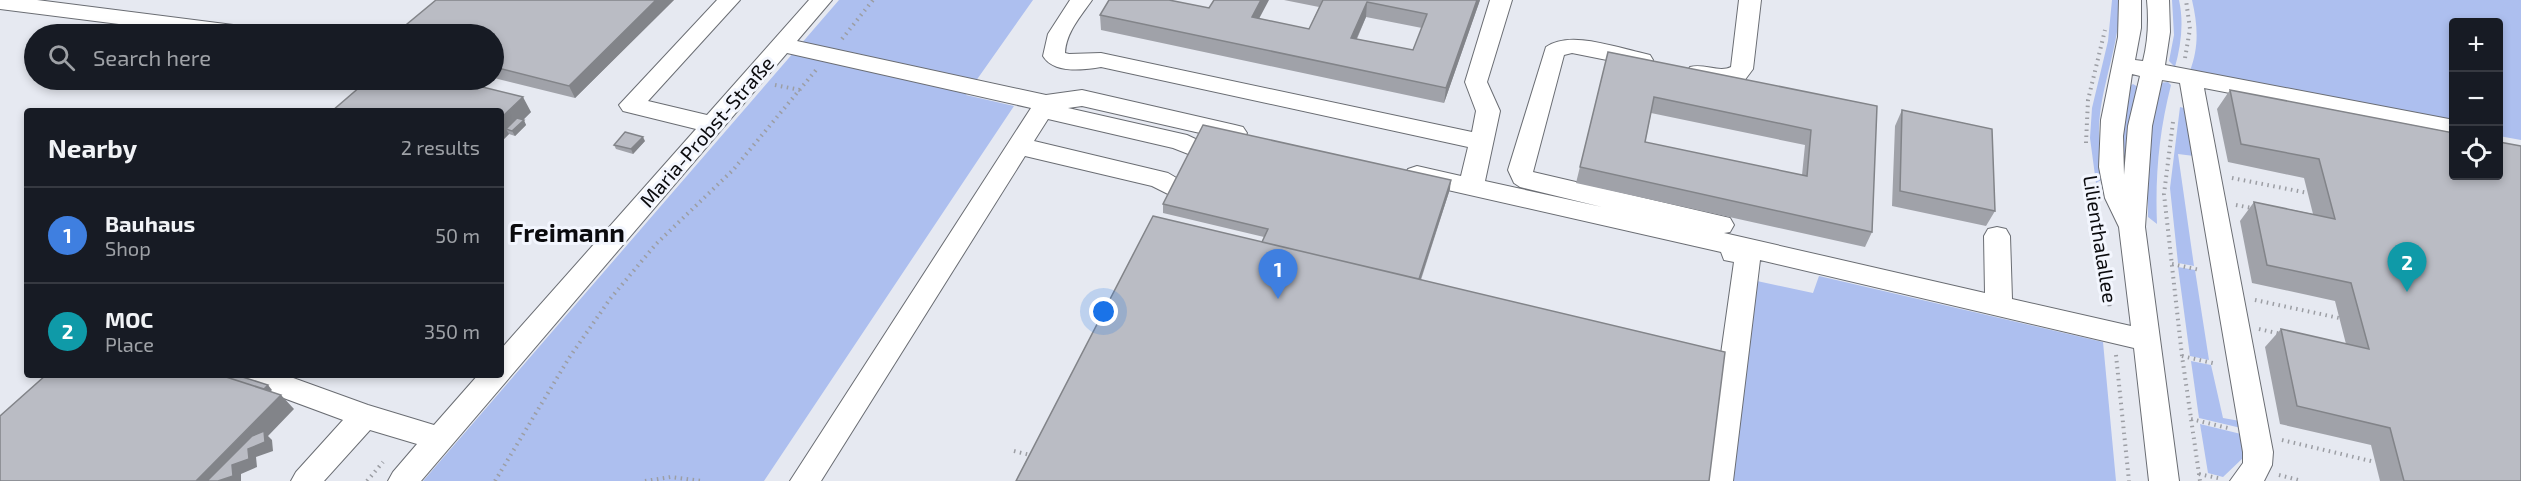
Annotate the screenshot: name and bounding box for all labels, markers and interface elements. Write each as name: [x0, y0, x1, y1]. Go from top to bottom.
map controls: [2449, 18, 2503, 180]
button: +: [2449, 18, 2503, 72]
search box: [24, 24, 504, 90]
icon: search: [45, 41, 78, 74]
text: Search here: [93, 44, 211, 70]
street label: Maria-Probst-Straße: [634, 51, 778, 212]
button: −: [2449, 72, 2503, 126]
button: locate: [2449, 126, 2503, 180]
text: Nearby: [48, 132, 137, 163]
text: 2 results: [401, 135, 480, 159]
street label: Lilienthalallee: [2079, 173, 2123, 304]
text: Bauhaus: [105, 210, 195, 236]
district label: Freimann: [509, 216, 625, 247]
text: 1: [63, 223, 72, 247]
text: 50 m: [435, 223, 480, 247]
text: Shop: [105, 236, 151, 260]
pin: 2: [2388, 242, 2426, 292]
pin: 1: [1258, 250, 1298, 299]
your location: [1089, 297, 1118, 326]
text: MOC: [105, 306, 153, 332]
text: 2: [62, 319, 73, 343]
text: 350 m: [424, 319, 480, 343]
text: Place: [105, 332, 154, 356]

